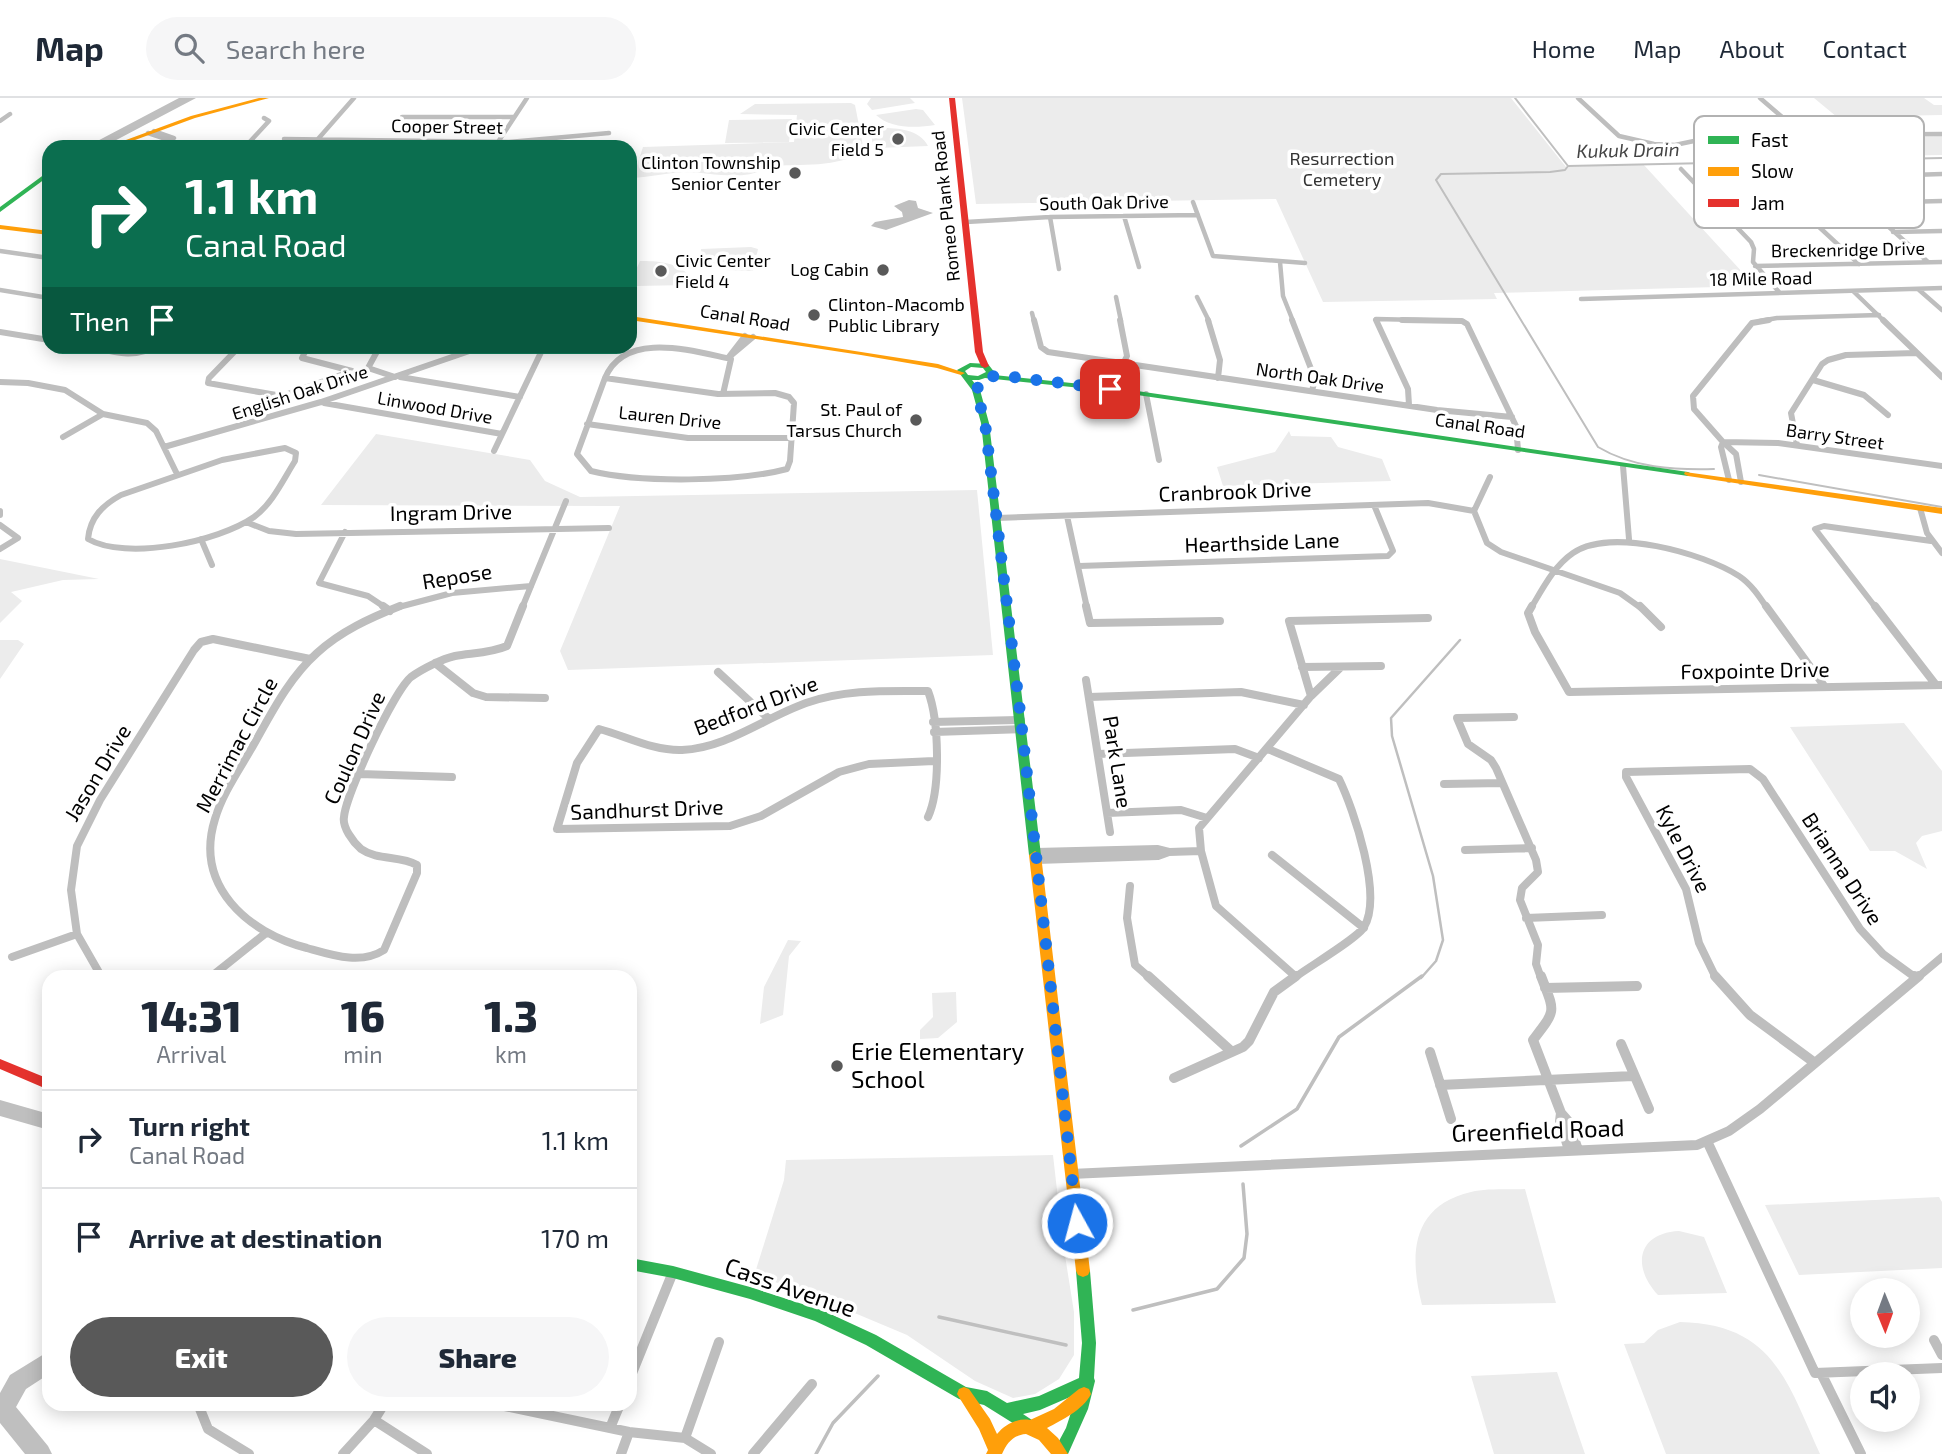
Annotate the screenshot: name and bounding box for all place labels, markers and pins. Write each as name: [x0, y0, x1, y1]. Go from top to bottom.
place label: Civic Center Field 5: [788, 117, 884, 160]
marker: Civic Center Field 5: [890, 131, 906, 147]
place label: Clinton Township Senior Center: [641, 151, 781, 194]
marker: Clinton Township Senior Center: [787, 165, 803, 181]
place label: Civic Center Field 4: [675, 249, 771, 292]
place label: Log Cabin: [790, 258, 869, 280]
marker: Log Cabin: [875, 262, 891, 278]
marker: Civic Center Field 4: [653, 263, 669, 279]
place label: Clinton-Macomb Public Library: [828, 293, 965, 336]
marker: Clinton-Macomb Public Library: [806, 307, 822, 323]
pin: [1080, 359, 1140, 419]
place label: St. Paul of Tarsus Church: [786, 398, 903, 441]
marker: St. Paul of Tarsus Church: [908, 412, 924, 428]
place label: Erie Elementary School: [851, 1036, 1025, 1093]
marker: Erie Elementary School: [829, 1058, 845, 1074]

